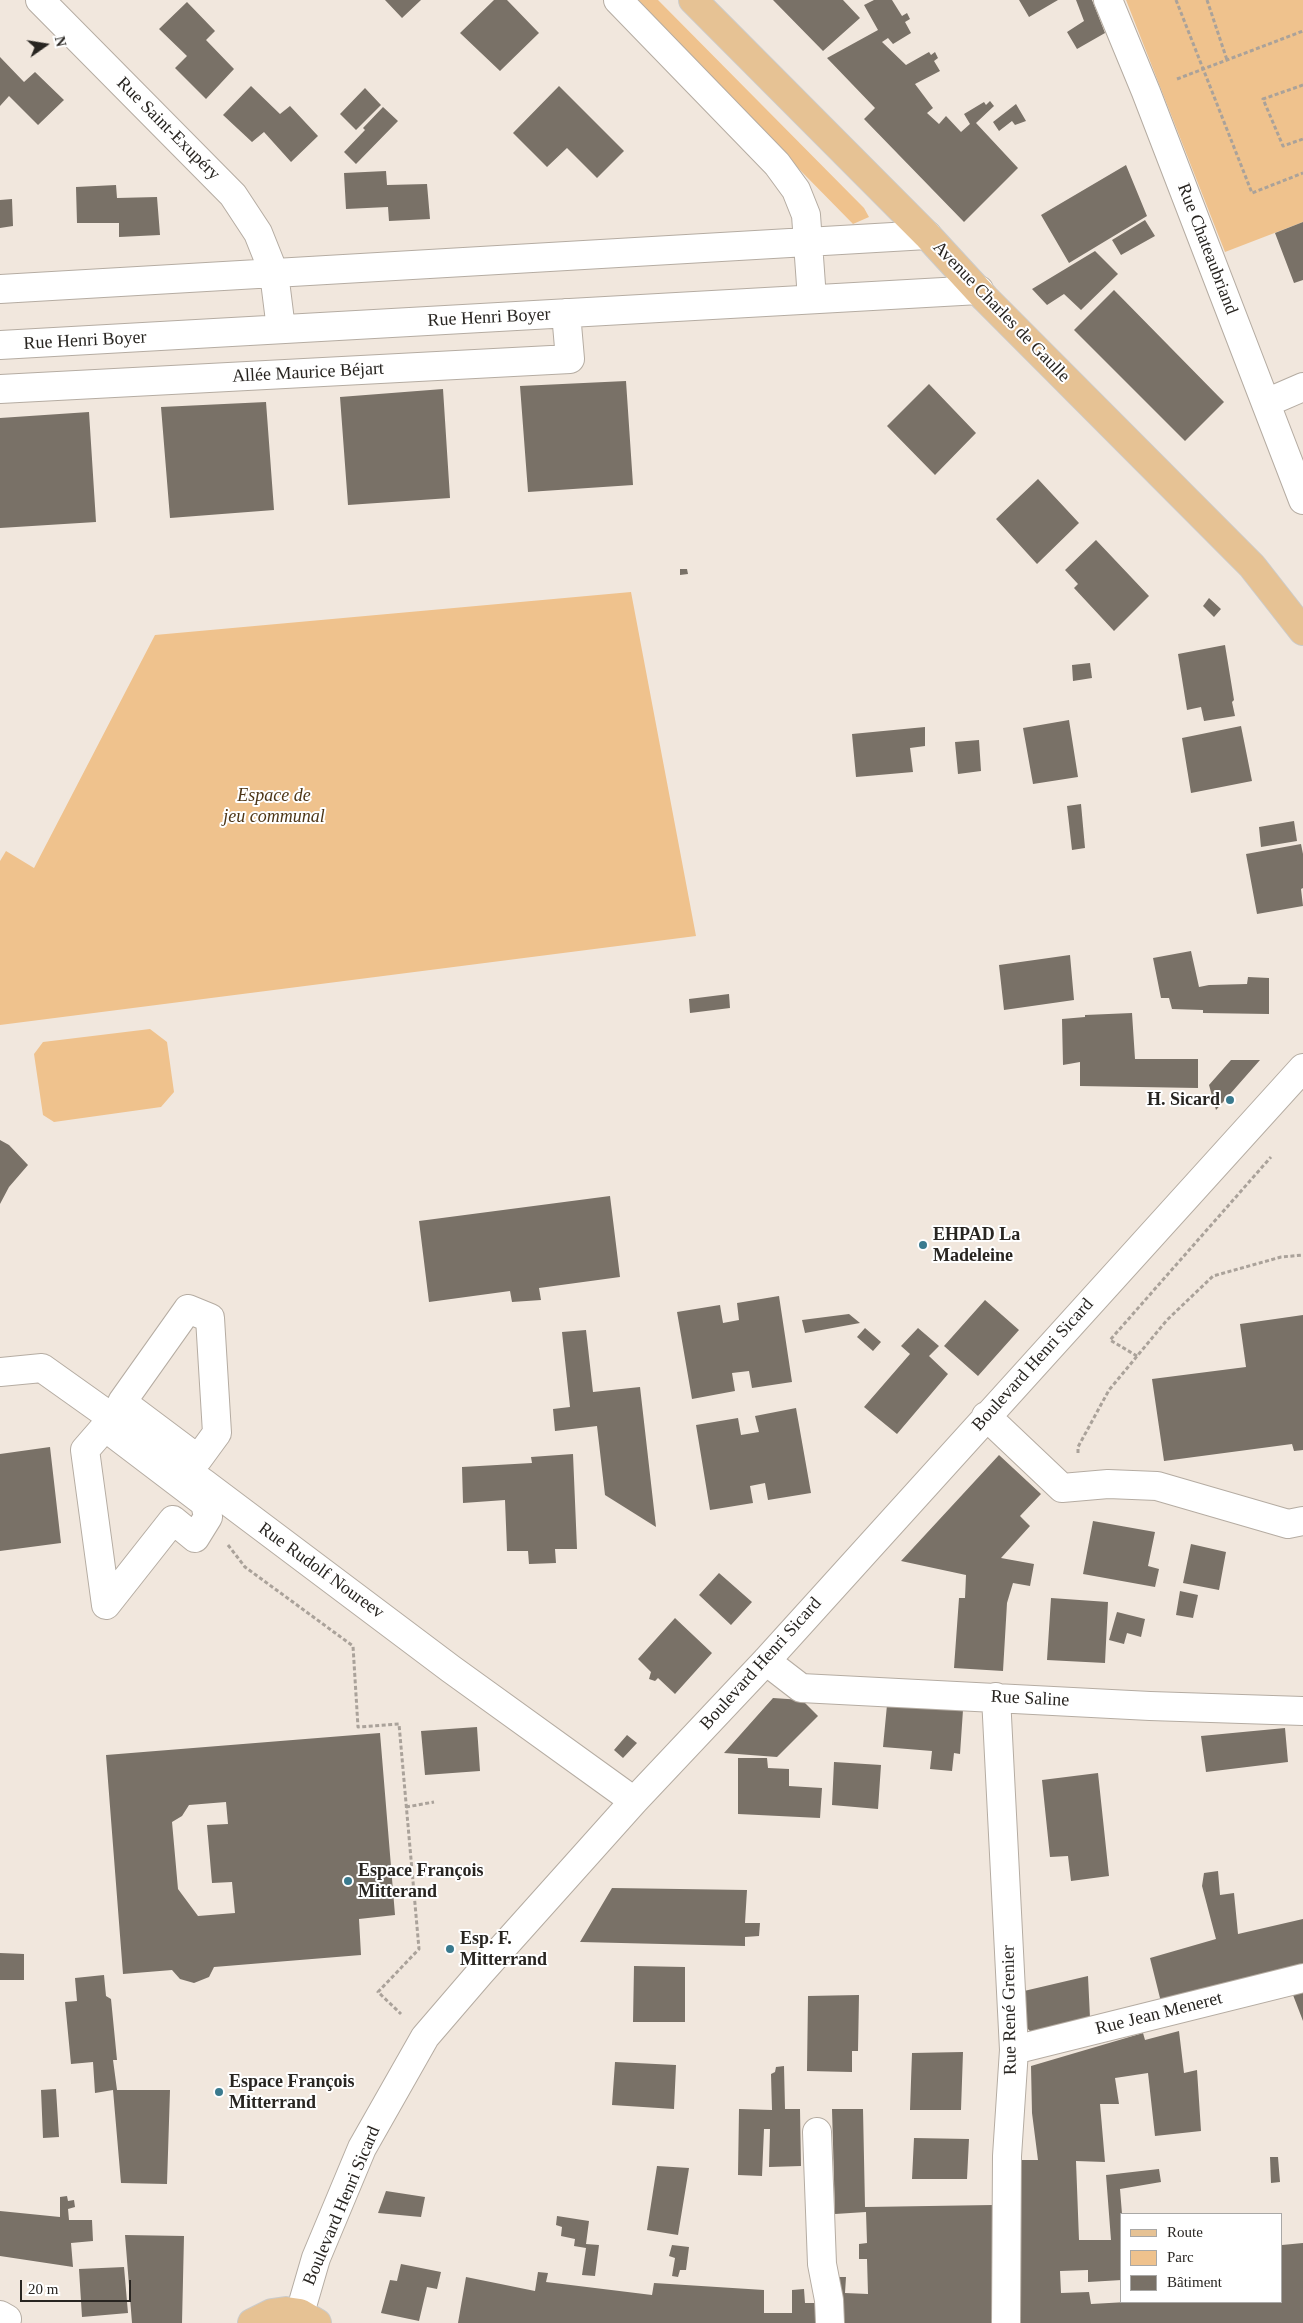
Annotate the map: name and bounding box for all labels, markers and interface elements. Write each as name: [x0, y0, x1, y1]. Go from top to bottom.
north arrow: [20, 20, 70, 70]
text: N: [52, 35, 69, 48]
street label: Rue Saint-Exupéry: [112, 73, 224, 185]
street label: Rue Chateaubriand: [1172, 181, 1242, 317]
street label: Avenue Charles de Gaulle: [928, 237, 1074, 387]
street label: Rue Henri Boyer: [427, 304, 551, 332]
street label: Rue Henri Boyer: [23, 327, 147, 355]
street label: Allée Maurice Béjart: [232, 358, 384, 388]
park label: Espace de jeu communal: [223, 785, 325, 828]
place label: H. Sicard: [1147, 1089, 1220, 1111]
marker: H. Sicard: [1224, 1094, 1236, 1106]
place label: EHPAD La Madeleine: [933, 1224, 1020, 1266]
marker: EHPAD La Madeleine: [917, 1239, 929, 1251]
street label: Boulevard Henri Sicard: [968, 1294, 1098, 1436]
street label: Rue Rudolf Noureev: [254, 1518, 388, 1624]
street label: Boulevard Henri Sicard: [696, 1593, 826, 1735]
street label: Rue Saline: [990, 1686, 1070, 1712]
place label: Espace François Mitterand: [358, 1860, 483, 1902]
marker: Espace François Mitterand: [342, 1875, 354, 1887]
place label: Esp. F. Mitterrand: [460, 1928, 547, 1970]
marker: Esp. F. Mitterrand: [444, 1943, 456, 1955]
street label: Rue René Grenier: [998, 1945, 1022, 2075]
street label: Rue Jean Meneret: [1093, 1988, 1225, 2040]
place label: Espace François Mitterrand: [229, 2071, 354, 2114]
marker: Espace François Mitterrand: [213, 2086, 225, 2098]
street label: Boulevard Henri Sicard: [299, 2123, 385, 2289]
legend: [1120, 2213, 1283, 2303]
text: Route: [1167, 2224, 1203, 2240]
text: Parc: [1167, 2249, 1194, 2265]
scale bar: [22, 2270, 134, 2302]
text: Bâtiment: [1167, 2274, 1222, 2290]
text: 20 m: [28, 2281, 58, 2297]

